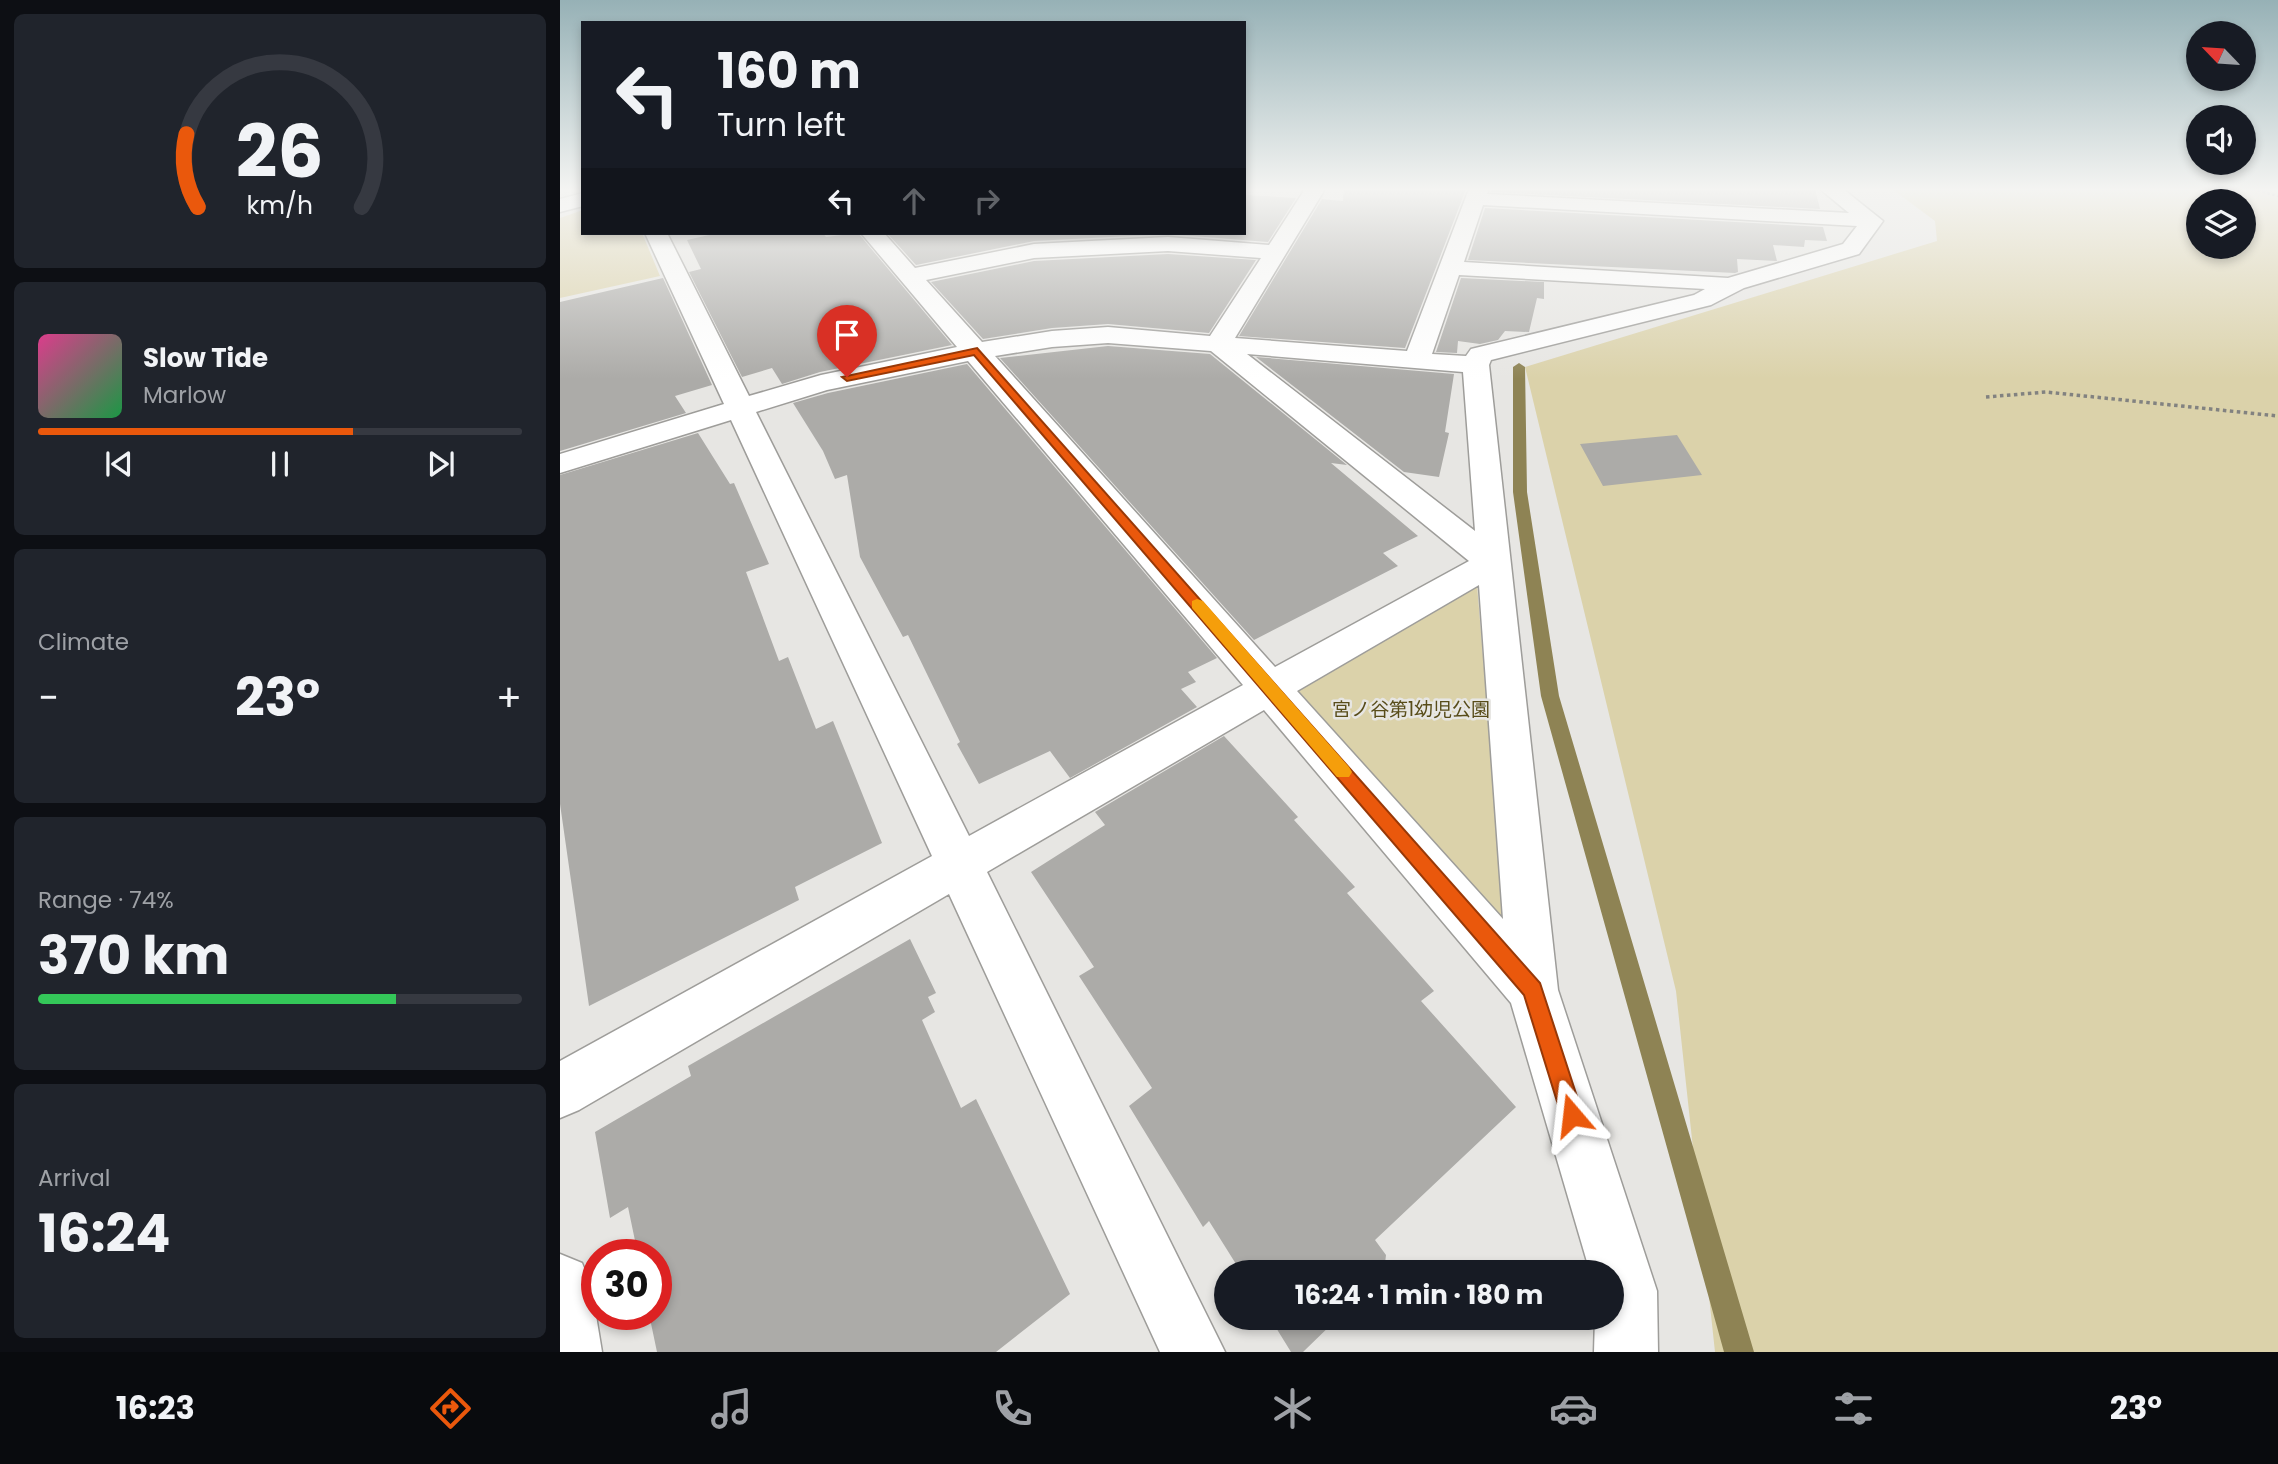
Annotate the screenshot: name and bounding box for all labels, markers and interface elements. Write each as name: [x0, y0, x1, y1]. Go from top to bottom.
north arrow: [2186, 21, 2256, 91]
map controls: [2186, 21, 2256, 259]
text: 160 m: [717, 37, 861, 105]
icon: left: [602, 49, 693, 140]
text: 26: [236, 101, 324, 202]
text: Turn left: [717, 102, 846, 147]
button: sound: [2186, 105, 2256, 175]
icon: left: [822, 182, 860, 220]
icon: ahead: [895, 182, 933, 220]
icon: right: [968, 182, 1006, 220]
text: km/h: [247, 188, 313, 223]
button: layers: [2186, 189, 2256, 259]
pin: [817, 305, 877, 377]
icon: arrive: [828, 316, 866, 354]
text: Slow Tide: [143, 340, 268, 376]
text: Marlow: [143, 379, 226, 411]
icon: previous: [100, 445, 138, 483]
icon: pause: [261, 445, 299, 483]
icon: next: [422, 445, 460, 483]
text: Climate: [38, 626, 129, 658]
text: 23°: [235, 661, 320, 734]
text: −: [38, 671, 59, 724]
text: +: [496, 671, 522, 724]
park label: 宮ノ谷第1幼児公園: [1332, 696, 1490, 723]
text: Range · 74%: [38, 884, 174, 916]
text: 370 km: [38, 919, 229, 992]
position arrow: [1535, 1078, 1609, 1152]
text: Arrival: [38, 1162, 110, 1194]
text: 16:24: [38, 1197, 170, 1270]
speed limit sign: 30: [581, 1239, 672, 1330]
text: 16:24 · 1 min · 180 m: [1295, 1277, 1543, 1313]
icon: directions: [426, 1384, 475, 1433]
icon: music: [707, 1384, 756, 1433]
icon: phone: [988, 1384, 1037, 1433]
icon: climate: [1268, 1384, 1317, 1433]
icon: car: [1549, 1384, 1598, 1433]
icon: filters: [1829, 1384, 1878, 1433]
text: 16:23: [116, 1385, 195, 1430]
text: 23°: [2110, 1385, 2162, 1430]

